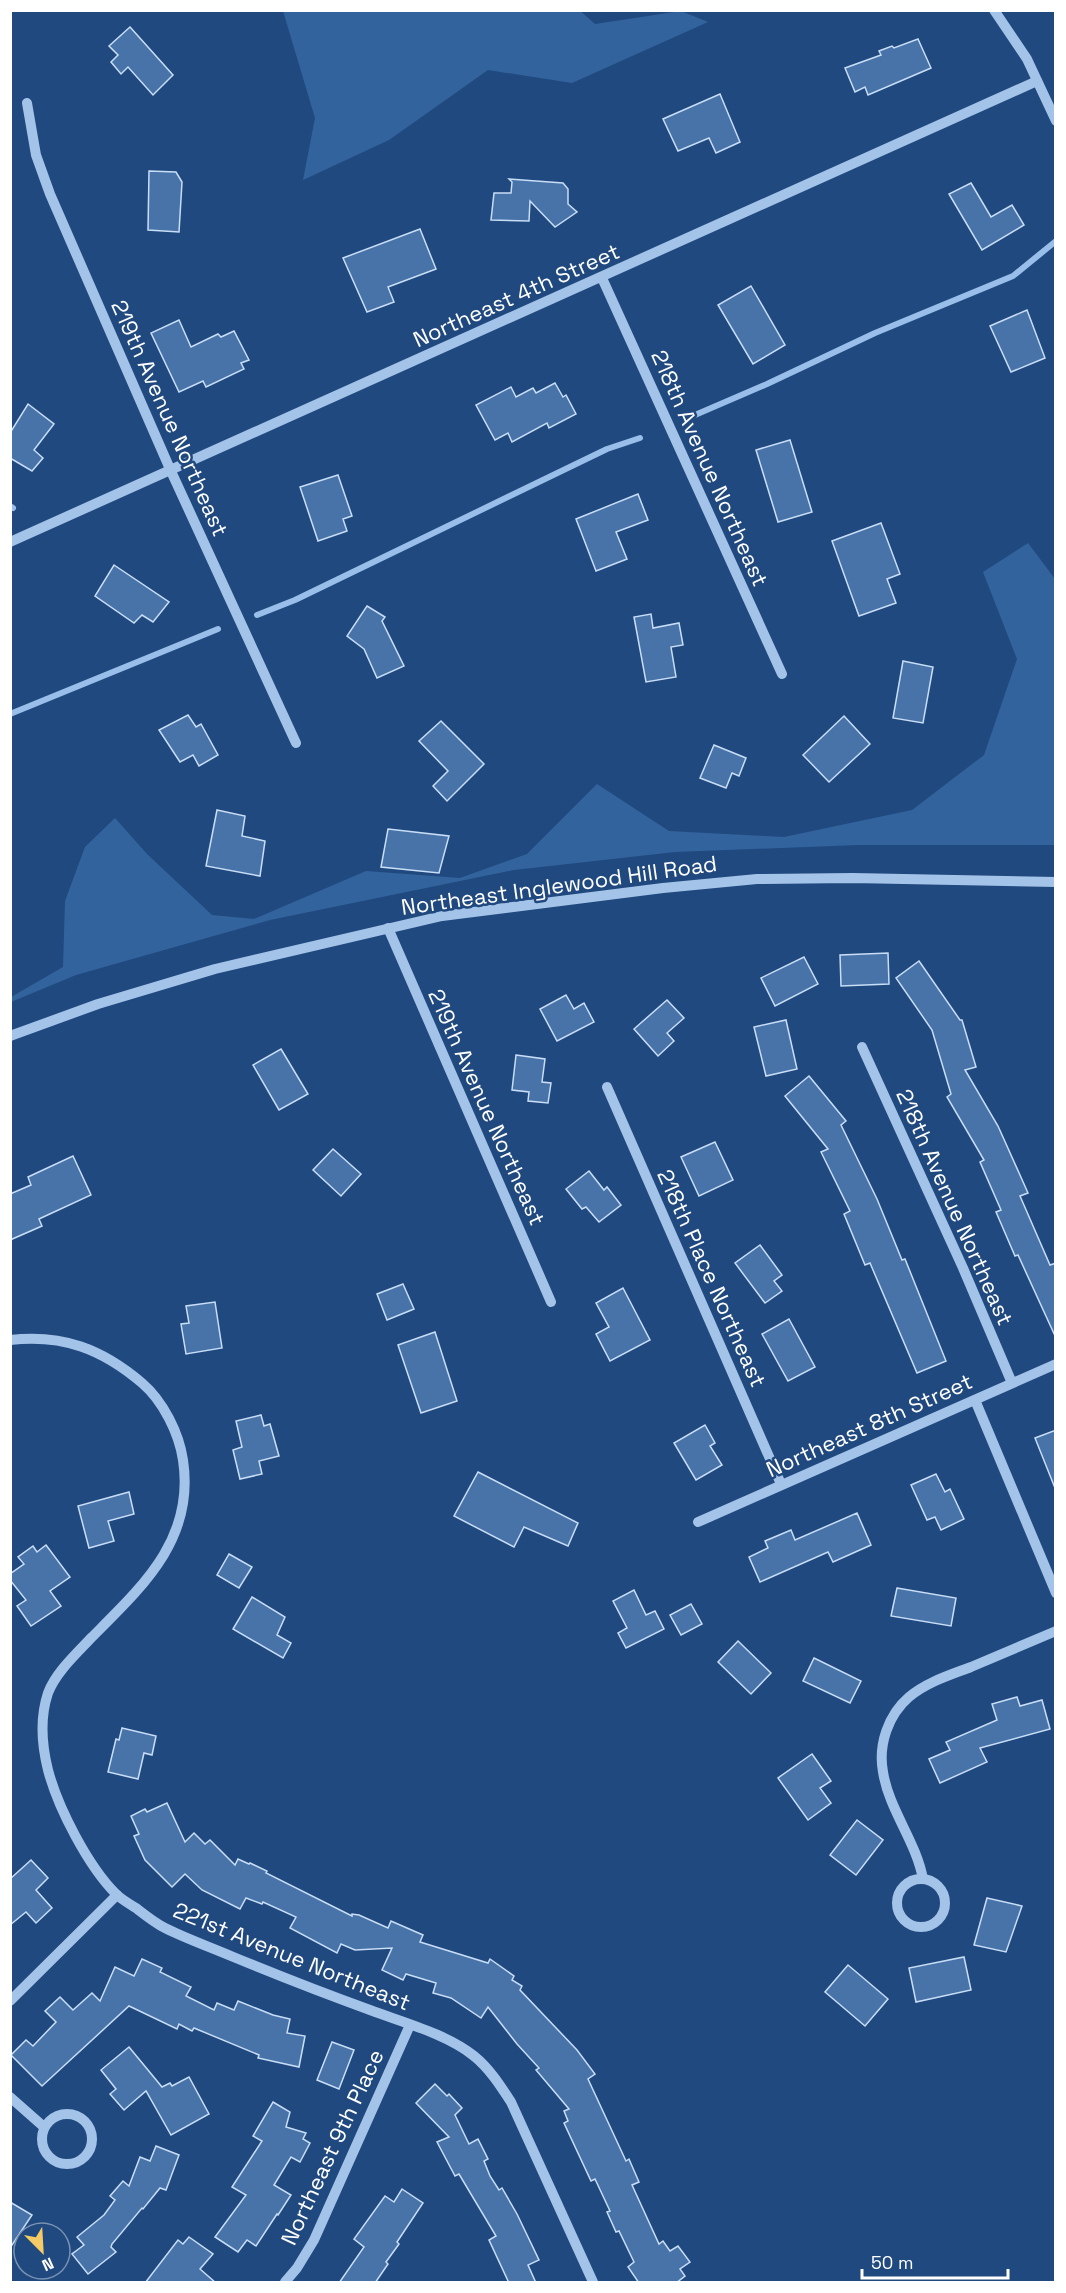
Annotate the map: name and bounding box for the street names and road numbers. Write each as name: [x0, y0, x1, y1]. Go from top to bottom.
street label: Northeast 4th Street: [408, 237, 624, 353]
street label: 219th Avenue Northeast: [105, 296, 235, 540]
street label: 218th Avenue Northeast: [645, 346, 775, 590]
street label: Northeast Inglewood Hill Road: [399, 849, 719, 921]
street label: 219th Avenue Northeast: [422, 985, 552, 1229]
street label: 218th Avenue Northeast: [890, 1085, 1020, 1329]
street label: 218th Place Northeast: [651, 1165, 773, 1391]
street label: Northeast 8th Street: [761, 1367, 977, 1483]
street label: 221st Avenue Northeast: [169, 1896, 415, 2016]
street label: Northeast 9th Place: [274, 2045, 390, 2249]

